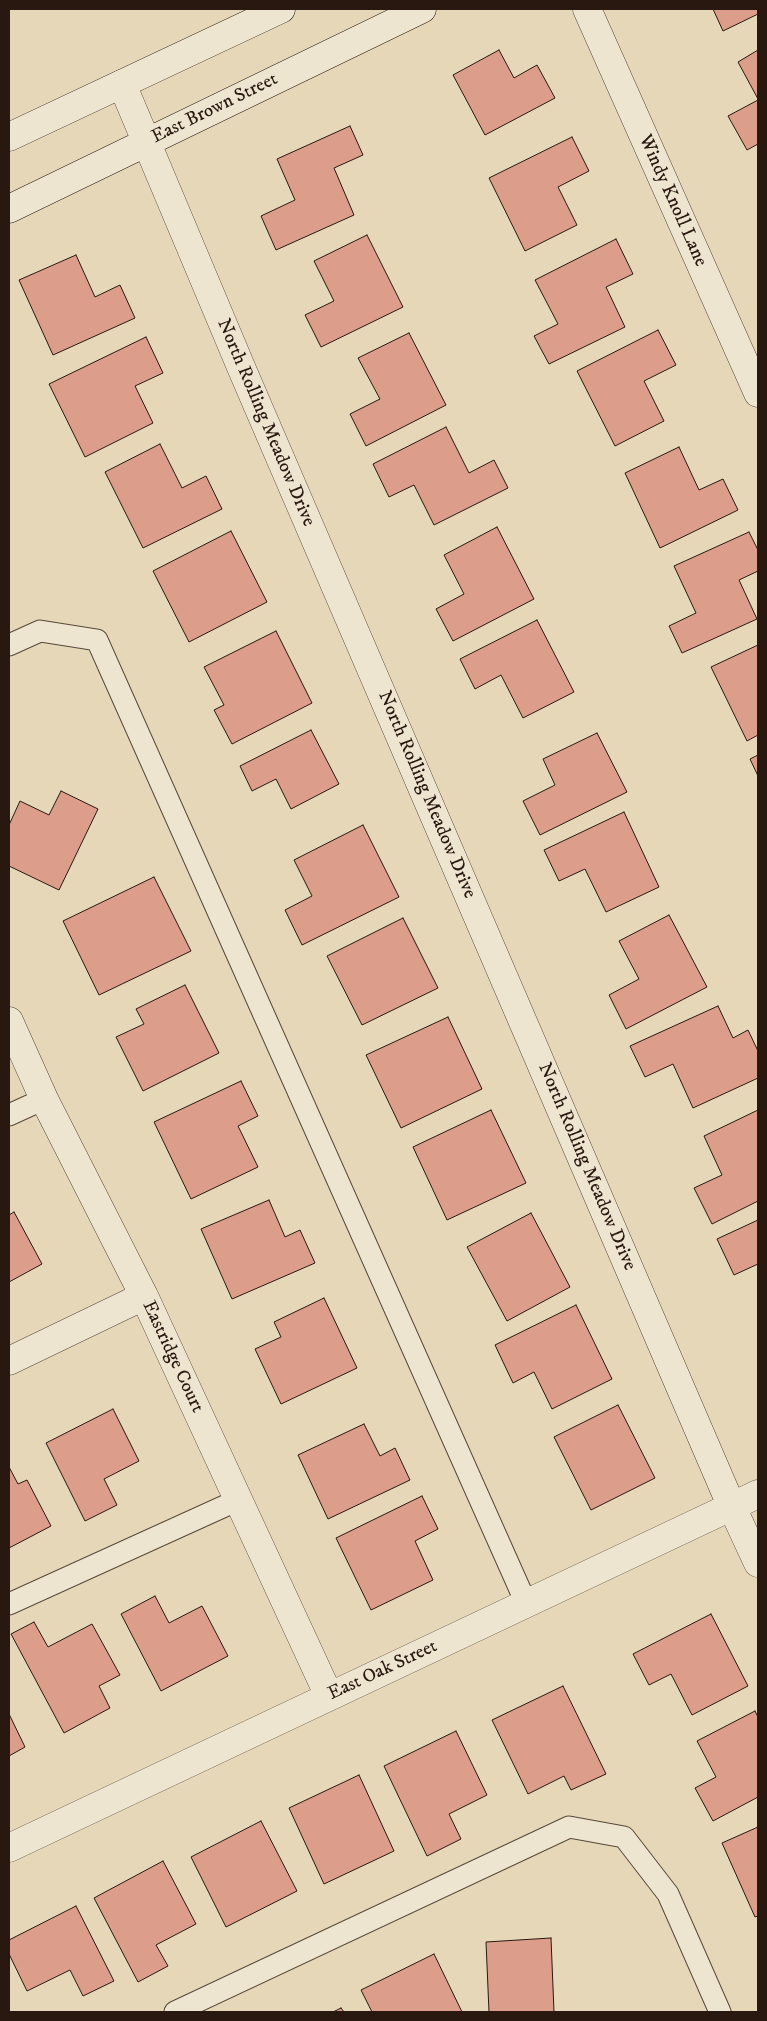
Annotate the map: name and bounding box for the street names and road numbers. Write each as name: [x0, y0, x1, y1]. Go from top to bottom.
street label: East Brown Street: [148, 69, 282, 149]
street label: Windy Knoll Lane: [633, 132, 711, 270]
street label: North Rolling Meadow Drive: [211, 316, 319, 530]
street label: North Rolling Meadow Drive: [372, 688, 480, 902]
street label: North Rolling Meadow Drive: [532, 1060, 640, 1274]
street label: Eastridge Court: [136, 1297, 208, 1417]
street label: East Oak Street: [325, 1636, 441, 1706]

